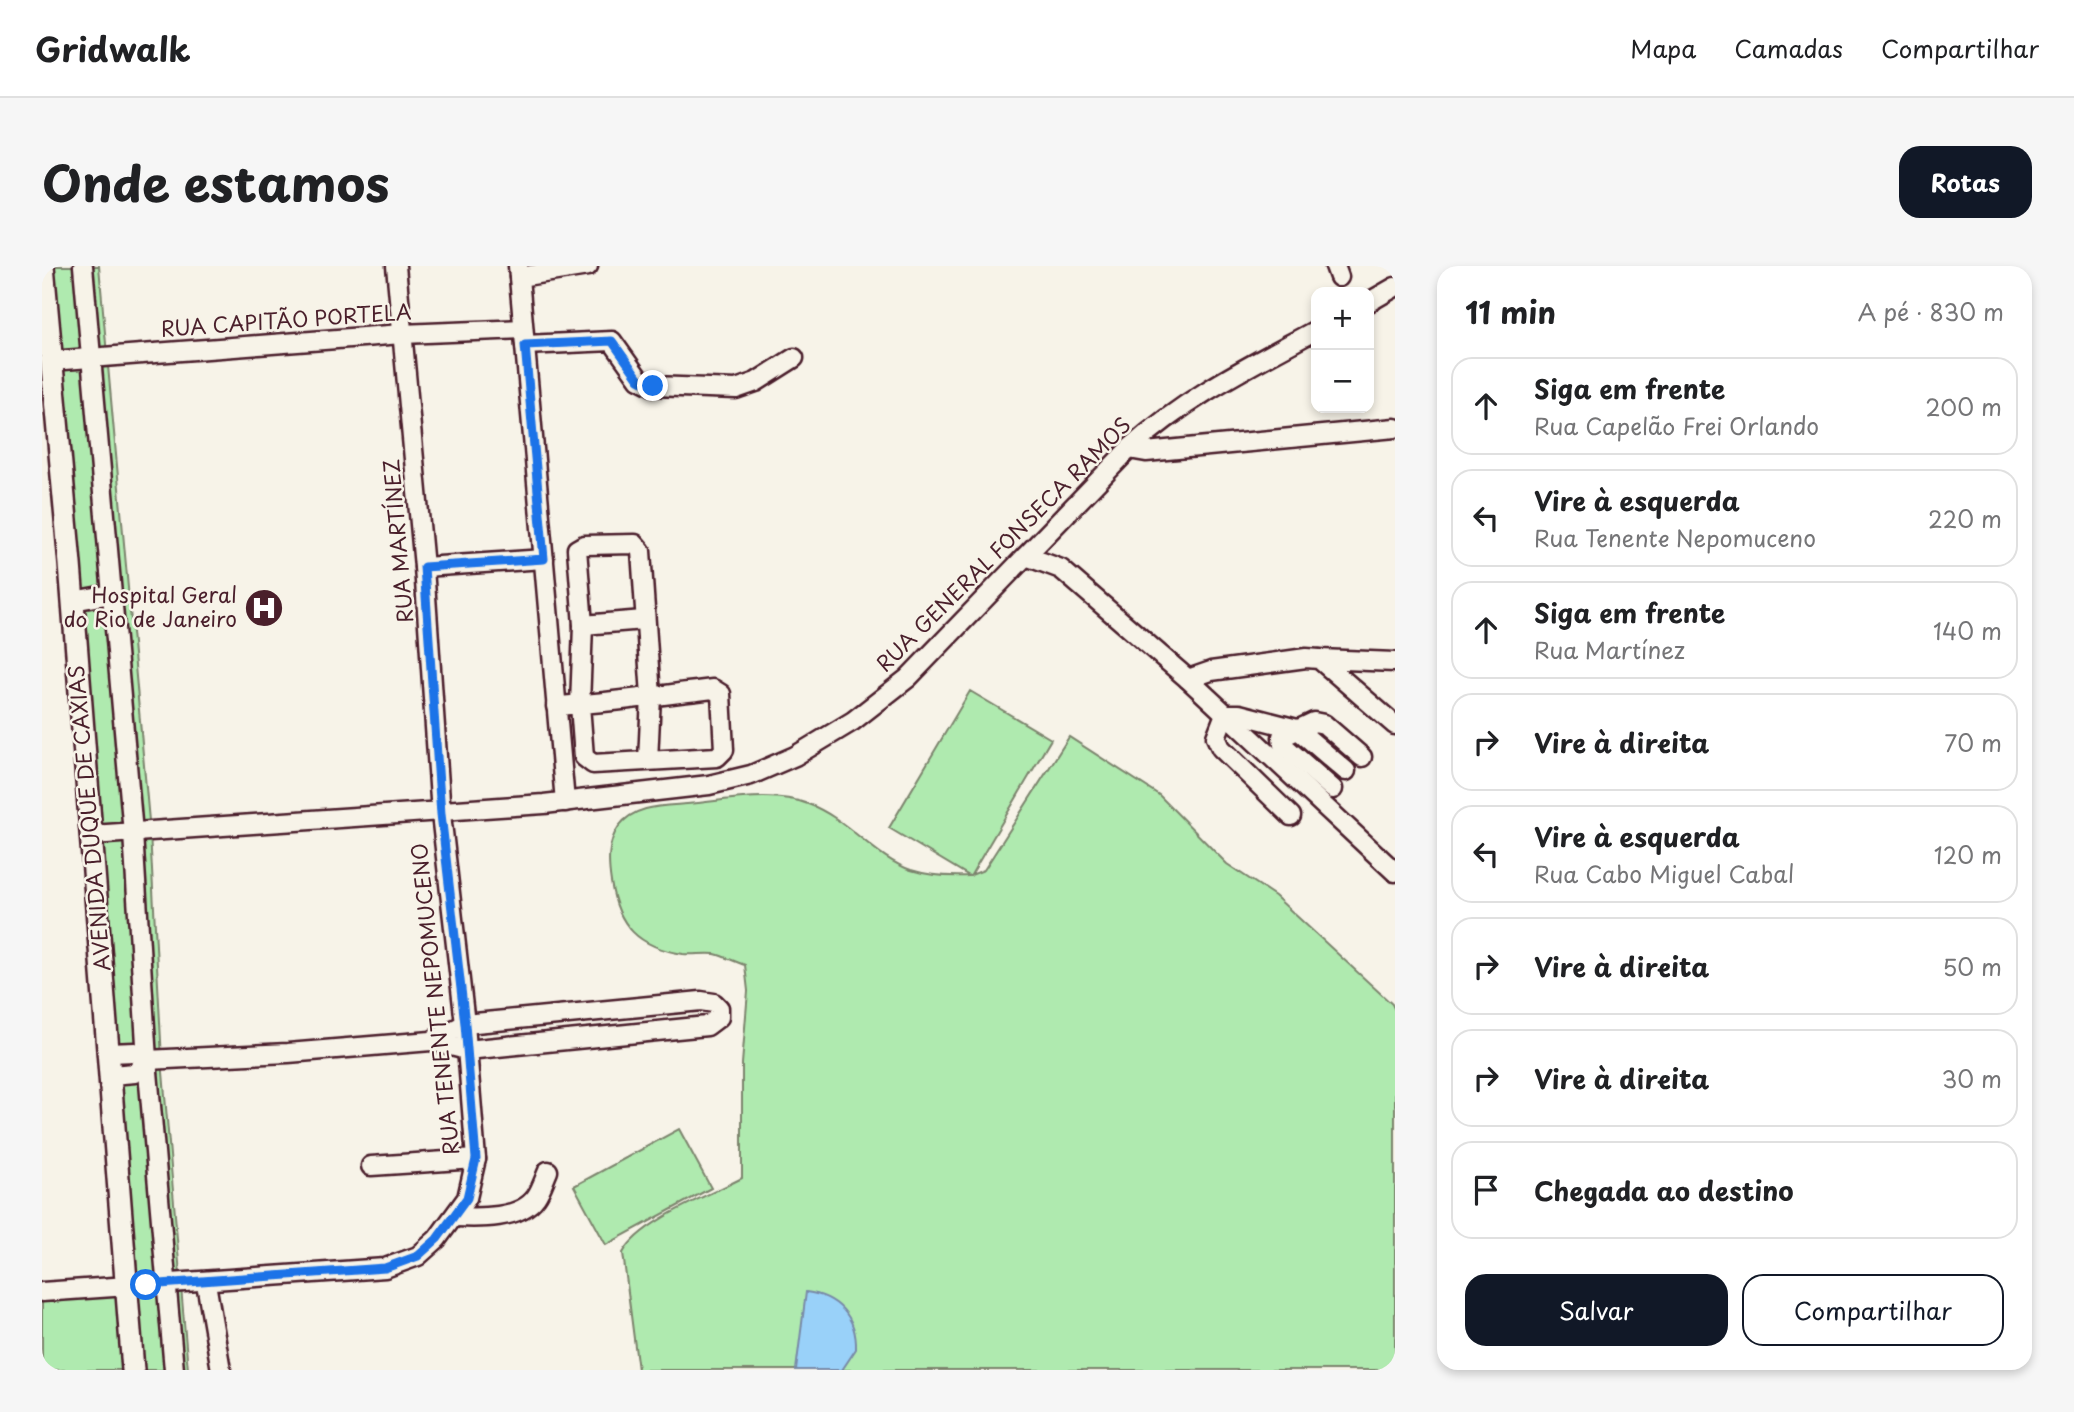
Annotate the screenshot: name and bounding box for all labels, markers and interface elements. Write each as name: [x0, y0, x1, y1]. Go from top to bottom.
text: Gridwalk: [35, 23, 191, 73]
text: Mapa: [1630, 30, 1696, 66]
text: Camadas: [1734, 30, 1843, 66]
text: Compartilhar: [1881, 30, 2039, 66]
text: Onde estamos: [42, 145, 389, 219]
button: Rotas: [1899, 146, 2032, 218]
map controls: [1311, 287, 1374, 413]
button: +: [1311, 287, 1374, 350]
text: 11 min: [1465, 289, 1556, 334]
street label: RUA CAPITÃO PORTELA: [159, 294, 412, 344]
text: A pé · 830 m: [1858, 294, 2004, 329]
button: −: [1311, 350, 1374, 413]
text: Siga em frente: [1534, 369, 1725, 408]
route end: [637, 370, 668, 401]
icon: ahead: [1467, 387, 1505, 425]
text: 200 m: [1925, 389, 2002, 424]
text: Rua Capelão Frei Orlando: [1534, 408, 1819, 443]
street label: RUA GENERAL FONSECA RAMOS: [868, 409, 1137, 678]
street label: RUA MARTÍNEZ: [374, 458, 420, 625]
text: Vire à esquerda: [1534, 481, 1740, 520]
icon: left: [1467, 499, 1505, 537]
text: 220 m: [1928, 501, 2002, 536]
text: Rua Tenente Nepomuceno: [1534, 520, 1816, 555]
place label: Hospital Geral do Rio de Janeiro: [64, 578, 237, 634]
hospital icon: Hospital Geral do Rio de Janeiro: [243, 587, 285, 629]
text: Siga em frente: [1534, 593, 1725, 632]
icon: ahead: [1467, 611, 1505, 649]
text: 140 m: [1933, 613, 2002, 648]
text: Rua Martínez: [1534, 632, 1685, 667]
street label: AVENIDA DUQUE DE CAXIAS: [59, 664, 117, 973]
icon: right: [1467, 723, 1505, 761]
text: Vire à direita: [1534, 723, 1709, 762]
text: 70 m: [1944, 725, 2002, 760]
text: Vire à esquerda: [1534, 817, 1740, 856]
icon: left: [1467, 835, 1505, 873]
text: 120 m: [1934, 837, 2002, 872]
street label: RUA TENENTE NEPOMUCENO: [402, 842, 466, 1157]
text: Rua Cabo Miguel Cabal: [1534, 856, 1794, 891]
icon: right: [1467, 947, 1505, 985]
text: Vire à direita: [1534, 947, 1709, 986]
text: 50 m: [1942, 949, 2002, 984]
icon: right: [1467, 1059, 1505, 1097]
text: Vire à direita: [1534, 1059, 1709, 1098]
text: 30 m: [1941, 1061, 2002, 1096]
icon: arrive: [1467, 1171, 1505, 1209]
text: Chegada ao destino: [1534, 1171, 1793, 1210]
route start: [130, 1269, 161, 1300]
button: Salvar: [1465, 1274, 1728, 1346]
button: Compartilhar: [1742, 1274, 2004, 1346]

